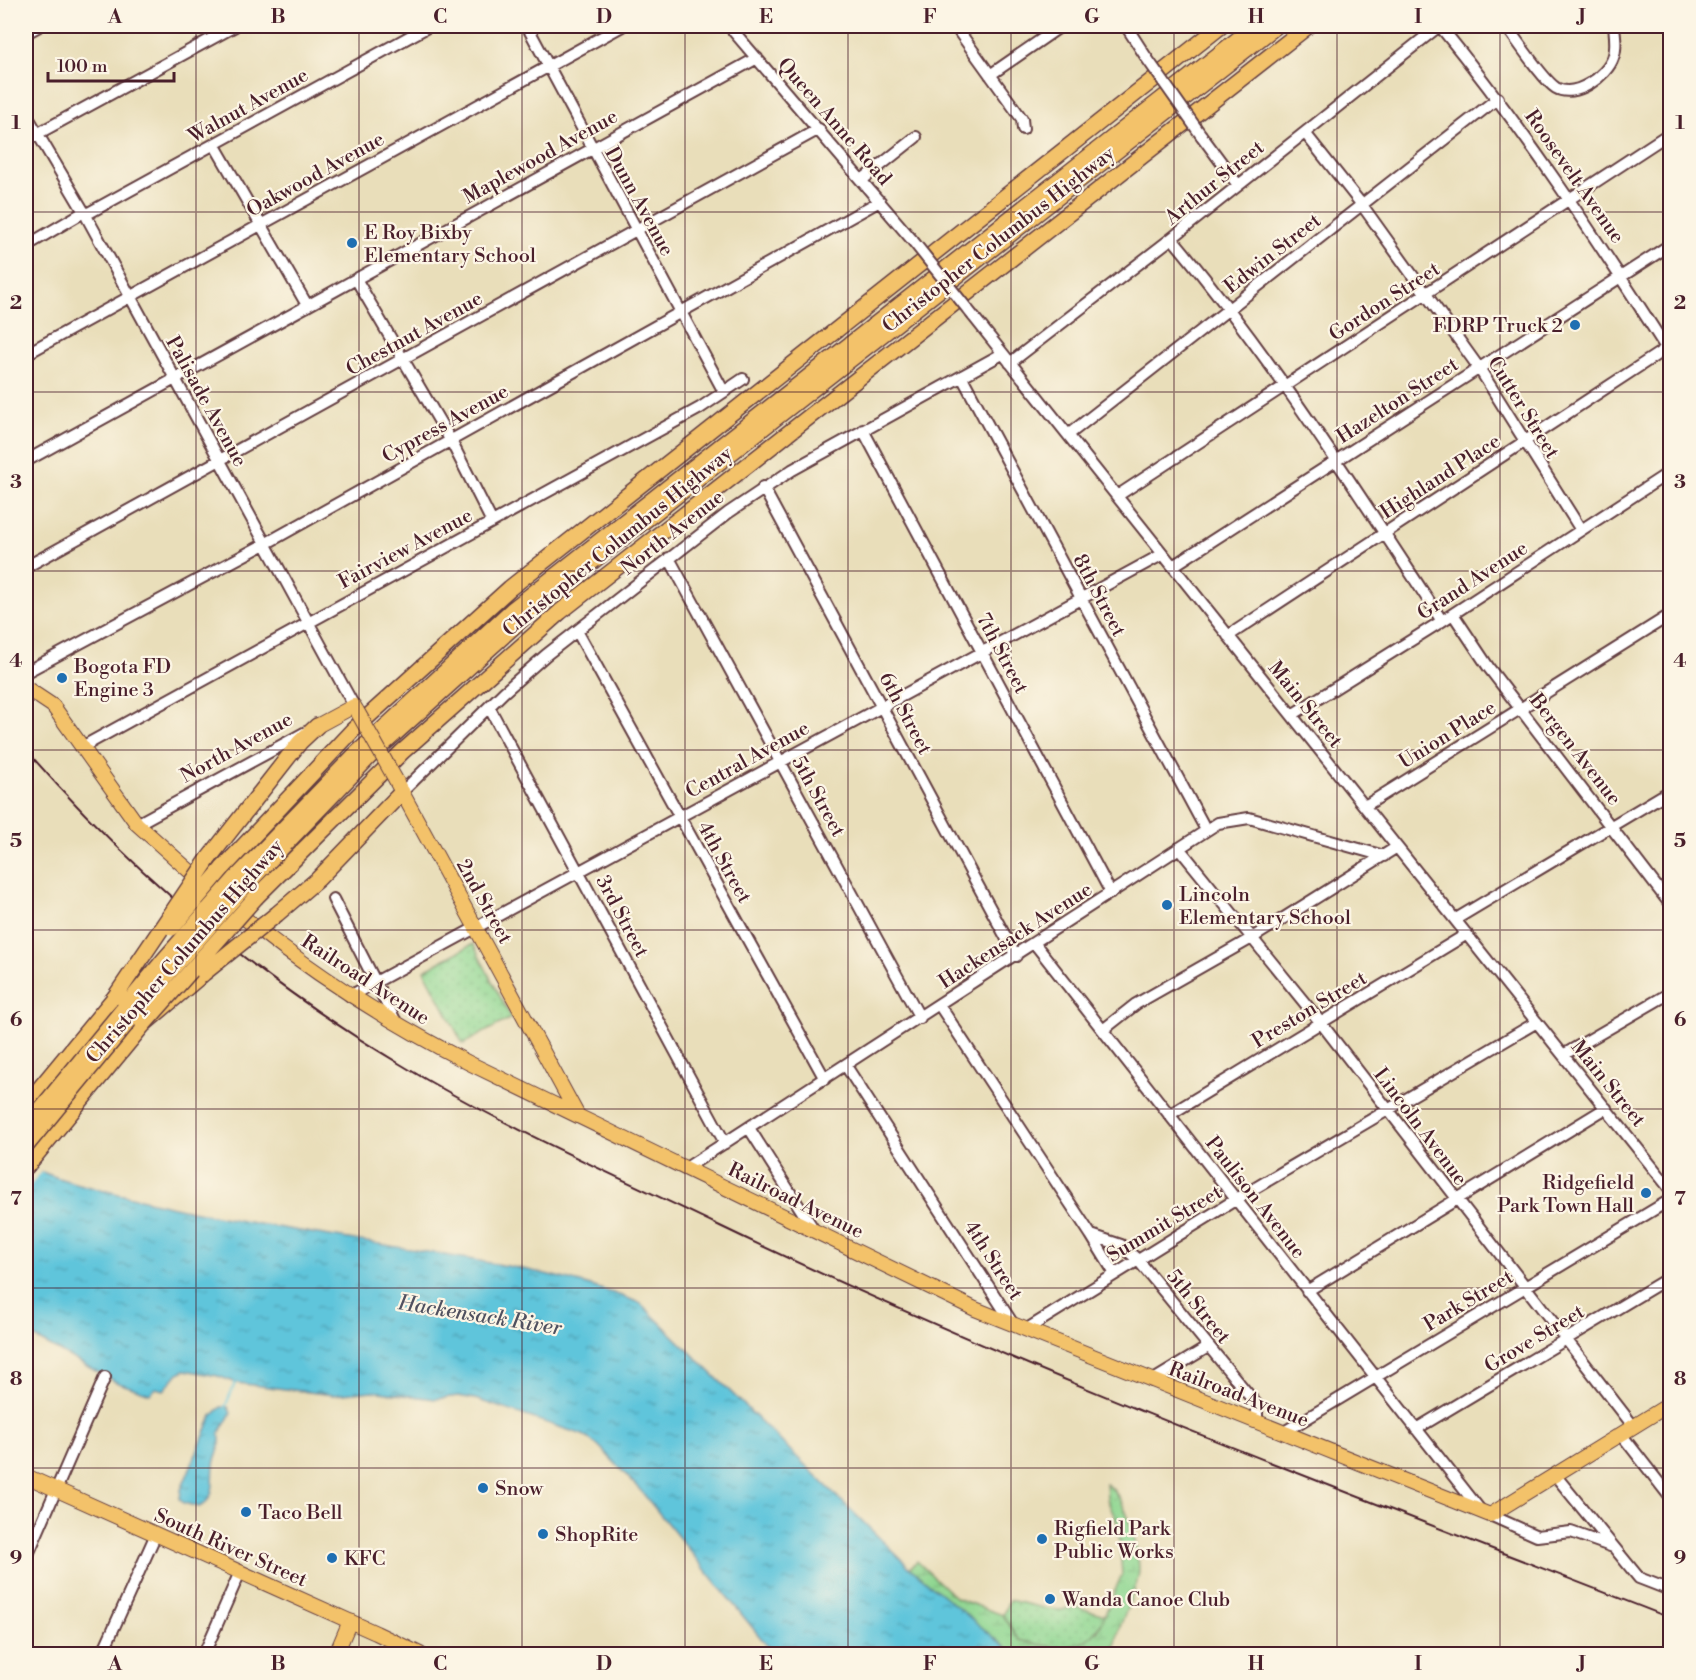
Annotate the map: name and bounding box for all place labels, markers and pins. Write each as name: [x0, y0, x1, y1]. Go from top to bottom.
place label: E Roy Bixby Elementary School: [364, 221, 536, 269]
marker: E Roy Bixby Elementary School: [345, 236, 359, 250]
place label: FDRP Truck 2: [1433, 314, 1563, 339]
marker: FDRP Truck 2: [1568, 318, 1582, 332]
place label: Bogota FD Engine 3: [73, 655, 171, 703]
marker: Bogota FD Engine 3: [55, 671, 69, 685]
place label: Lincoln Elementary School: [1179, 883, 1351, 931]
marker: Lincoln Elementary School: [1160, 898, 1174, 912]
place label: Ridgefield Park Town Hall: [1497, 1171, 1635, 1219]
marker: Ridgefield Park Town Hall: [1639, 1186, 1653, 1200]
place label: Snow: [495, 1477, 544, 1502]
marker: Snow: [476, 1481, 490, 1495]
place label: Taco Bell: [258, 1501, 343, 1526]
marker: Taco Bell: [239, 1505, 253, 1519]
place label: Rigfield Park Public Works: [1054, 1517, 1174, 1565]
place label: ShopRite: [555, 1523, 638, 1548]
marker: ShopRite: [536, 1527, 550, 1541]
marker: Rigfield Park Public Works: [1035, 1532, 1049, 1546]
place label: KFC: [344, 1547, 385, 1572]
marker: KFC: [325, 1551, 339, 1565]
place label: Wanda Canoe Club: [1061, 1588, 1230, 1613]
marker: Wanda Canoe Club: [1043, 1592, 1057, 1606]

